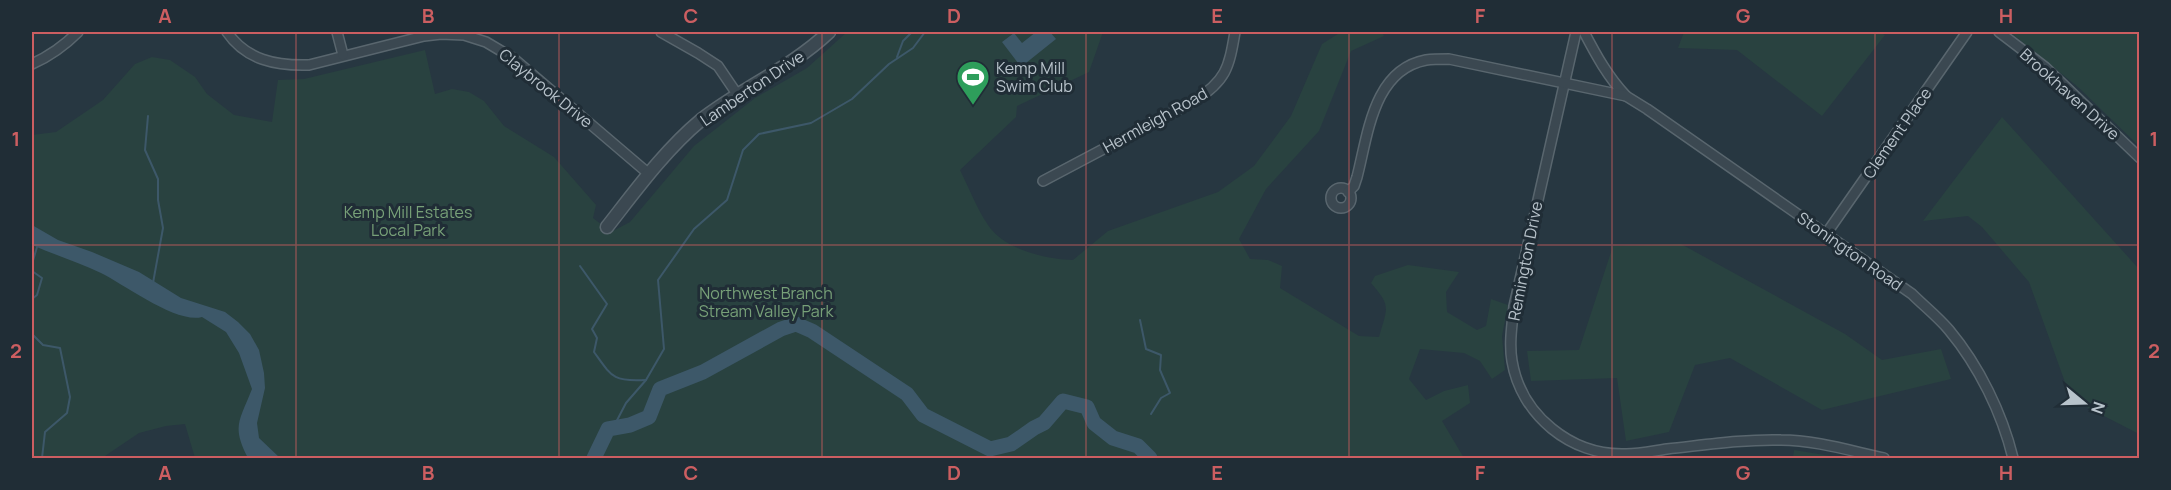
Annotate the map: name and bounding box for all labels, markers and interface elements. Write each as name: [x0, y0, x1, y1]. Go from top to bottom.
text: A: [158, 2, 172, 29]
text: B: [422, 2, 435, 29]
text: C: [684, 2, 698, 29]
text: D: [947, 2, 961, 29]
text: E: [1211, 2, 1223, 29]
text: F: [1475, 2, 1486, 29]
text: G: [1736, 2, 1751, 29]
text: H: [1999, 2, 2013, 29]
street label: Claybrook Drive: [495, 43, 597, 133]
street label: Brookhaven Drive: [2015, 43, 2125, 145]
street label: Lamberton Drive: [696, 45, 808, 131]
place label: Kemp Mill Swim Club: [996, 57, 1073, 97]
sports icon: Kemp Mill Swim Club: [955, 59, 991, 106]
street label: Hermleigh Road: [1099, 82, 1211, 158]
street label: Clement Place: [1858, 83, 1936, 183]
text: 1: [12, 125, 20, 152]
text: 1: [2150, 125, 2158, 152]
street label: Remington Drive: [1503, 199, 1547, 323]
park label: Kemp Mill Estates Local Park: [344, 201, 472, 241]
street label: Stonington Road: [1793, 206, 1907, 296]
park label: Northwest Branch Stream Valley Park: [699, 282, 834, 322]
text: 2: [10, 337, 22, 364]
text: 2: [2148, 337, 2160, 364]
north arrow: [2054, 373, 2114, 433]
text: N: [2086, 399, 2110, 417]
text: A: [158, 459, 172, 486]
text: B: [422, 459, 435, 486]
text: C: [684, 459, 698, 486]
text: D: [947, 459, 961, 486]
text: E: [1211, 459, 1223, 486]
text: F: [1475, 459, 1486, 486]
text: G: [1736, 459, 1751, 486]
text: H: [1999, 459, 2013, 486]

